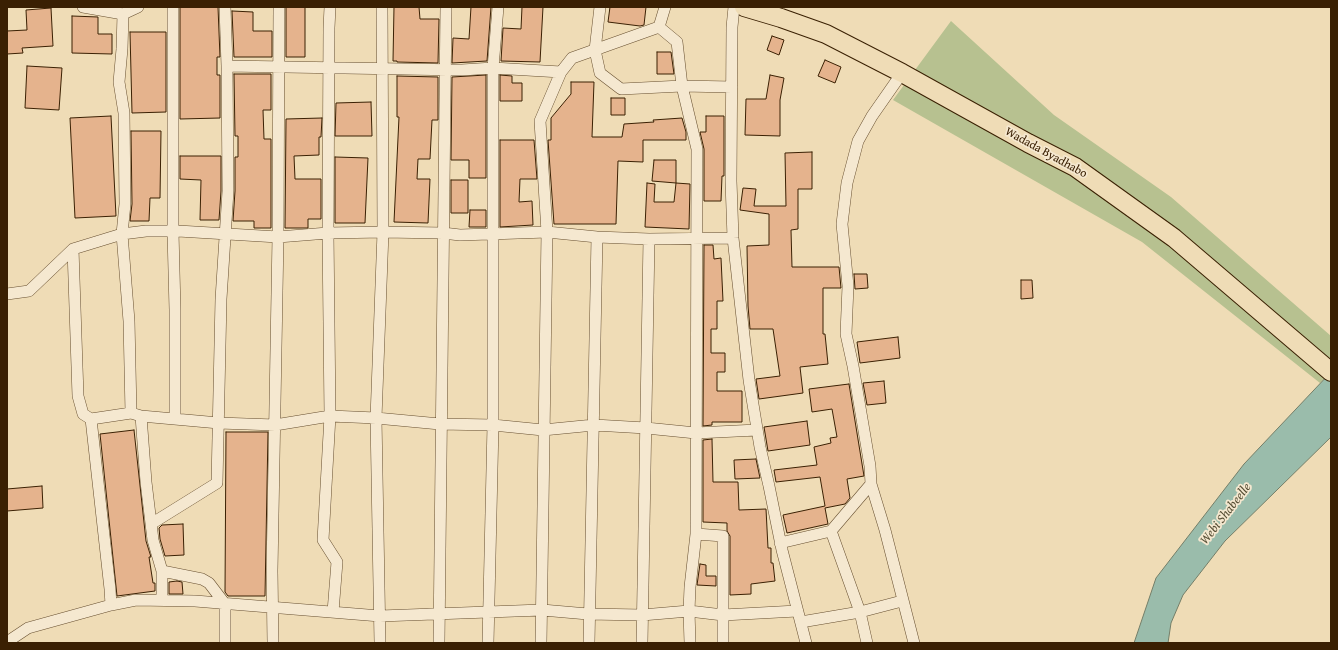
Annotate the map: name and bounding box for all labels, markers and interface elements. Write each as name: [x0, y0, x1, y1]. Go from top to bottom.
street label: Wadada Byadhabo: [1002, 124, 1090, 182]
water label: Webi Shabeelle: [1197, 480, 1255, 548]

